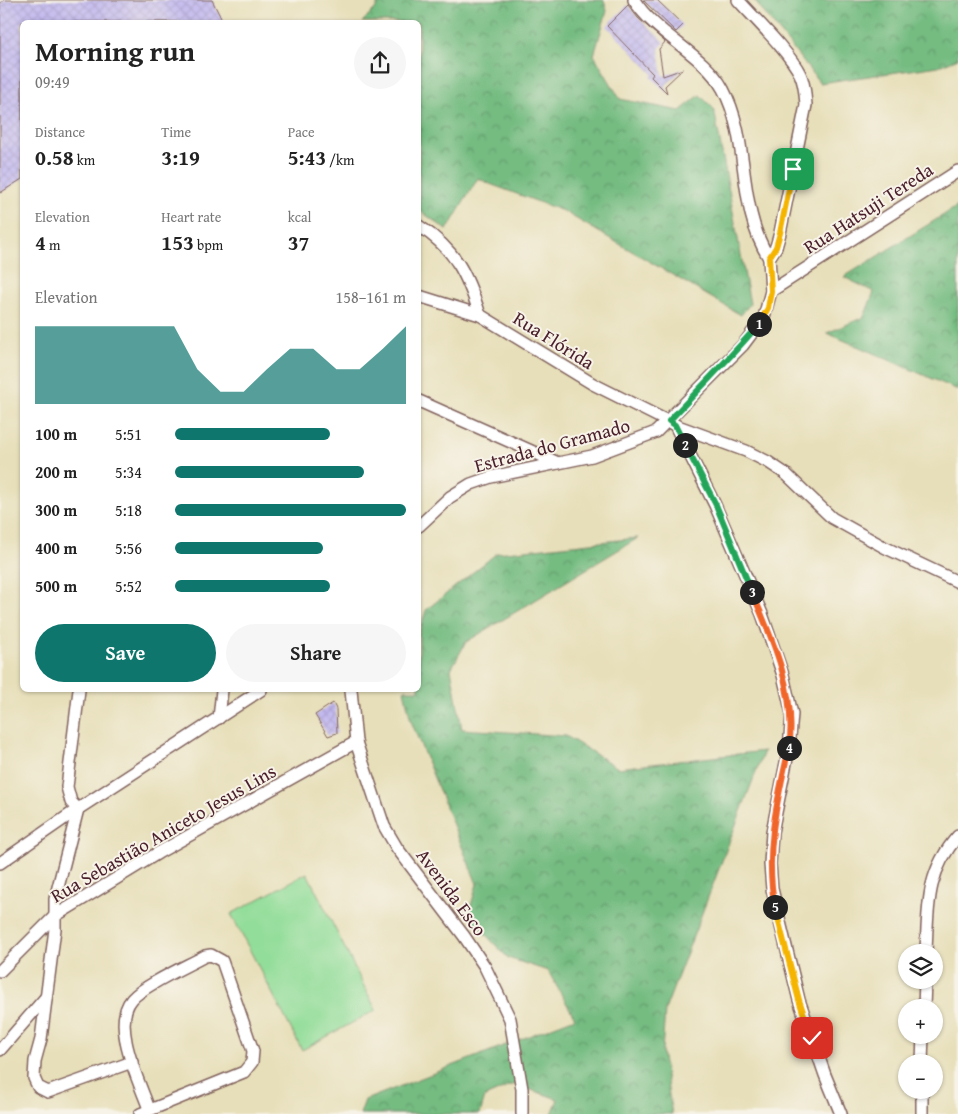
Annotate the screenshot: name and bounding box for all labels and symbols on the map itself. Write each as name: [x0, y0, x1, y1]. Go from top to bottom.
pin: [772, 148, 814, 190]
street label: Rua Hatsuji Tereda: [798, 156, 938, 260]
street label: Rua Flórida: [508, 304, 600, 376]
pin: 1: [746, 312, 772, 336]
street label: Estrada do Gramado: [471, 411, 633, 479]
pin: 2: [672, 432, 698, 458]
pin: 3: [740, 580, 764, 604]
pin: 4: [776, 736, 802, 760]
street label: Rua Sebastião Aniceto Jesus Lins: [45, 757, 281, 909]
street label: Avenida Esco: [410, 842, 494, 942]
pin: 5: [762, 894, 788, 920]
pin: [791, 1017, 833, 1059]

